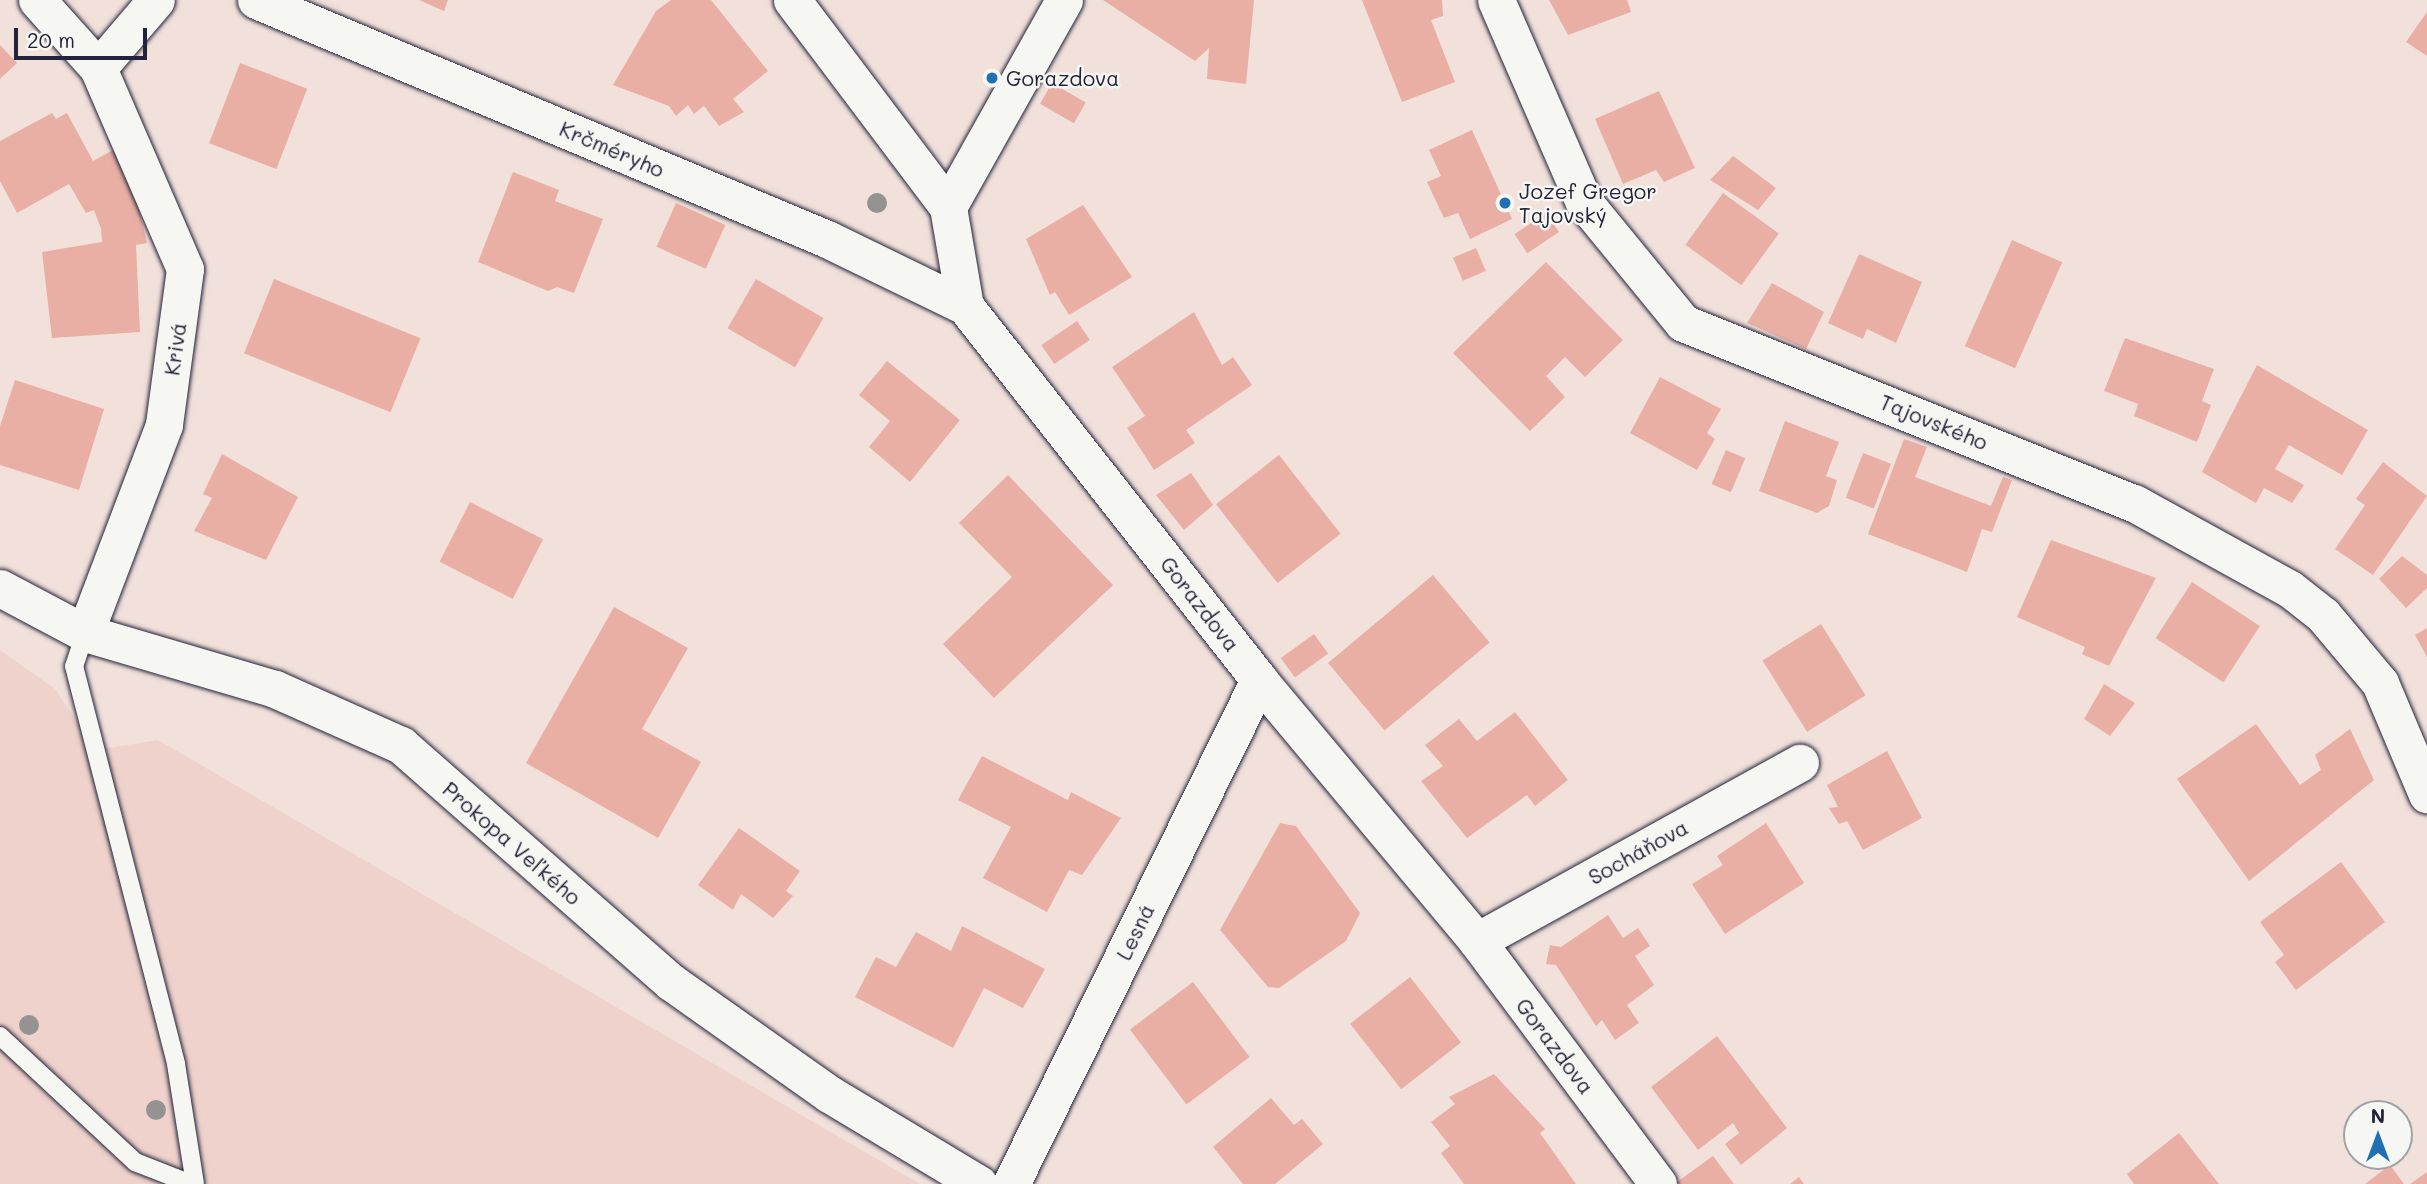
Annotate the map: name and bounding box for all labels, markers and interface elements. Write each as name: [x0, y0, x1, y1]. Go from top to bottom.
scale bar: [18, 14, 150, 58]
text: 20 m: [27, 26, 75, 53]
place label: Gorazdova: [1006, 65, 1119, 91]
marker: Gorazdova: [984, 70, 1000, 86]
street label: Krčméryho: [556, 116, 668, 182]
place label: Jozef Gregor Tajovský: [1519, 178, 1657, 228]
marker: Jozef Gregor Tajovský: [1497, 195, 1513, 211]
street label: Krivá: [159, 321, 191, 377]
street label: Tajovského: [1876, 389, 1992, 455]
street label: Gorazdova: [1155, 552, 1245, 656]
street label: Prokopa Veľkého: [438, 776, 586, 910]
street label: Socháňova: [1584, 814, 1692, 890]
street label: Lesná: [1111, 900, 1159, 964]
street label: Gorazdova: [1511, 993, 1599, 1099]
north arrow: [2343, 1100, 2413, 1170]
text: N: [2371, 1103, 2385, 1128]

